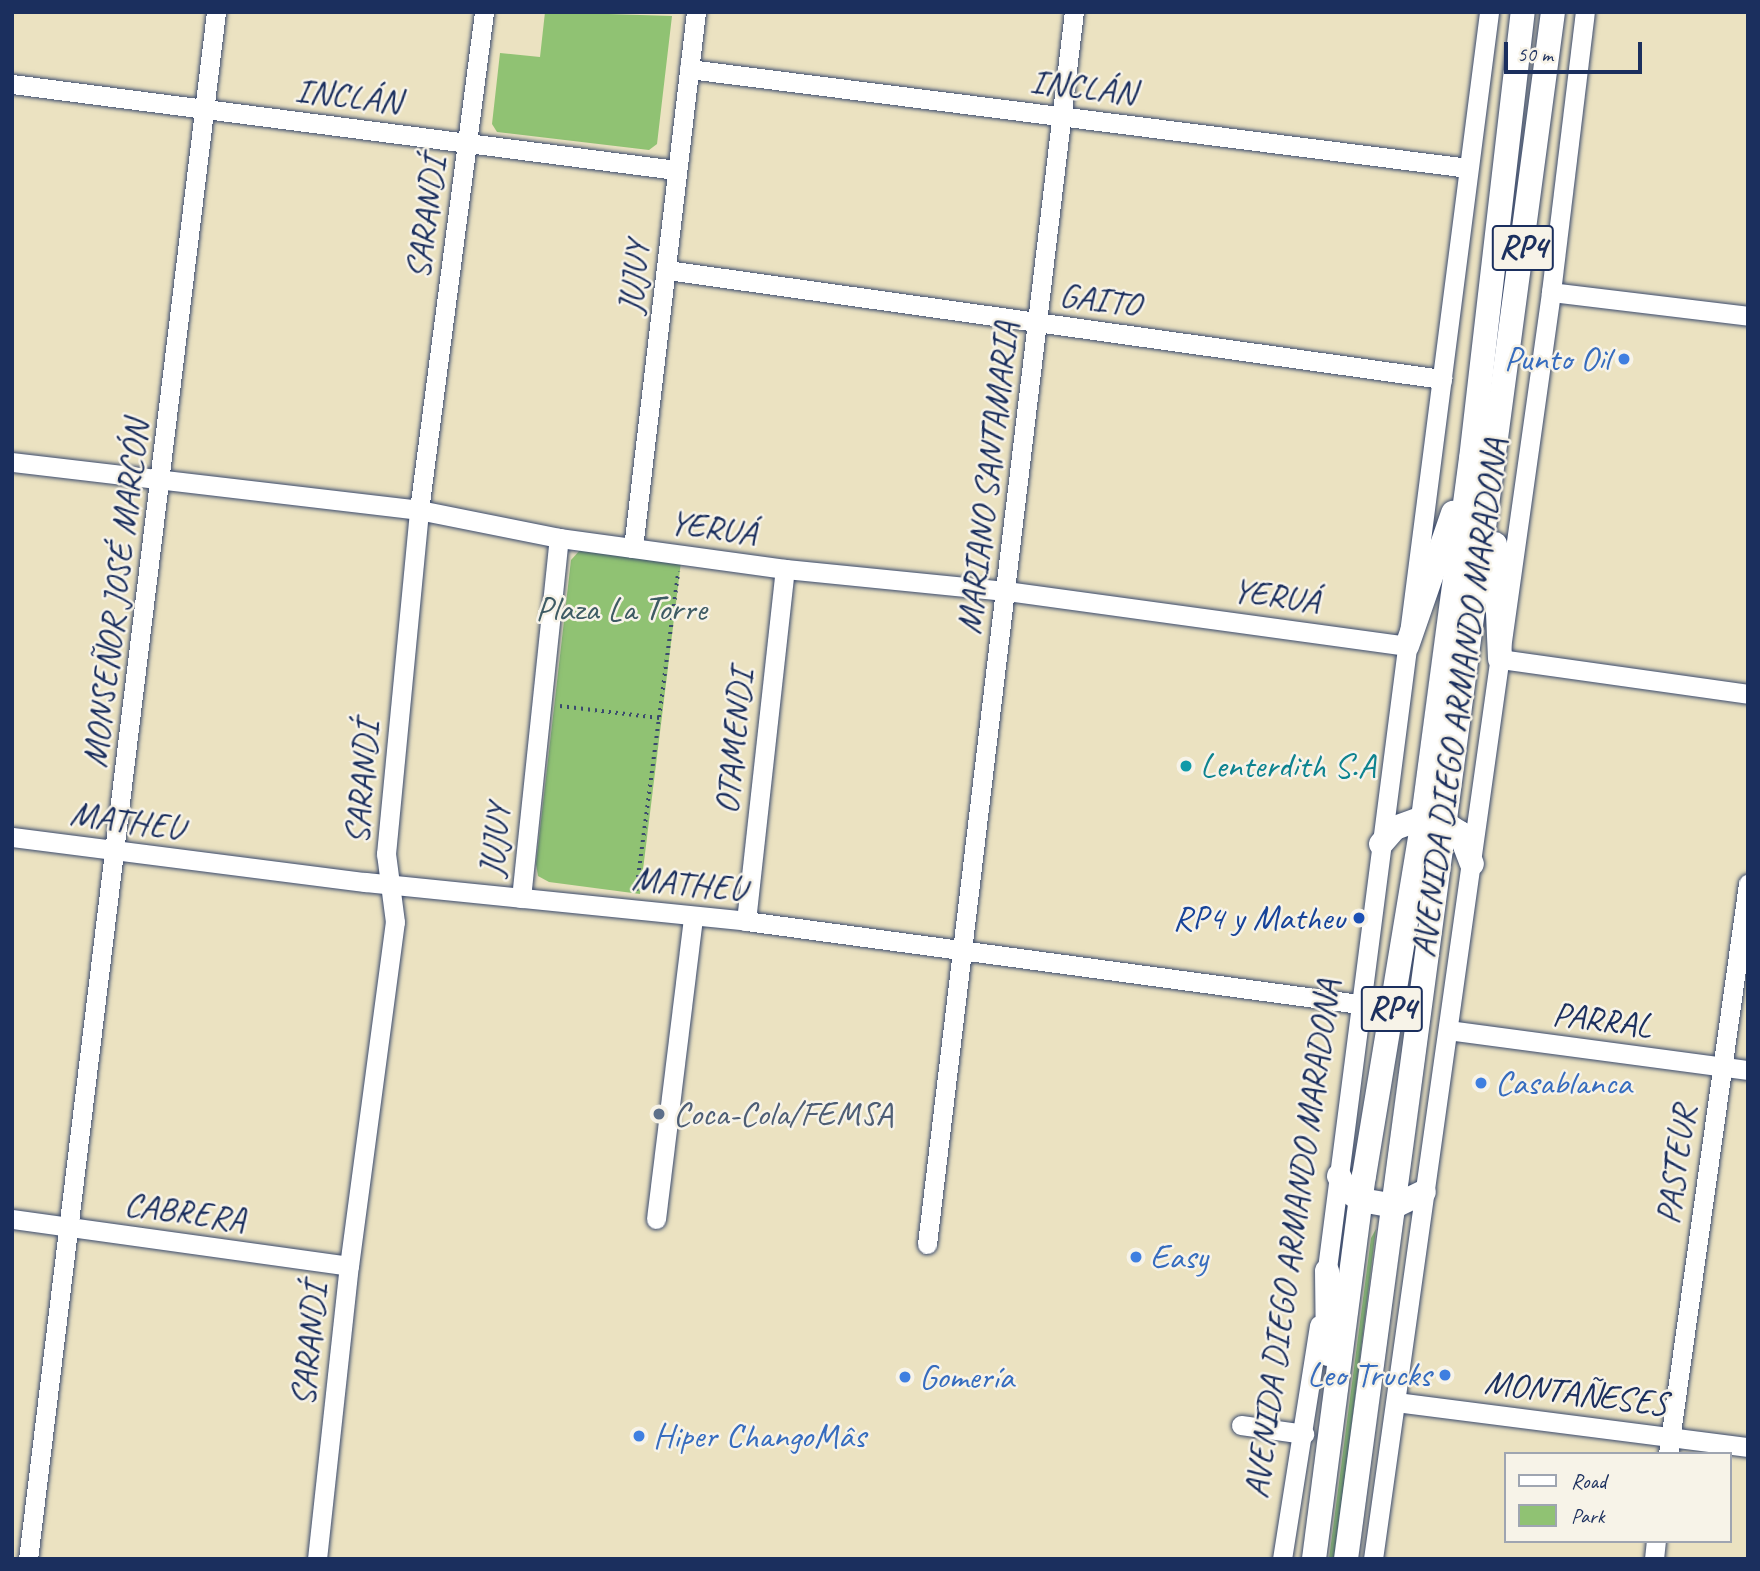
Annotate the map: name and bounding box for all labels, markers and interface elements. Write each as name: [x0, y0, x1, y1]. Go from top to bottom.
scale bar: [1508, 28, 1646, 72]
text: 50 m: [1517, 41, 1553, 67]
street label: INCLÁN: [1028, 60, 1138, 114]
street label: INCLÁN: [293, 69, 403, 123]
street label: SARANDÍ: [397, 154, 455, 282]
road number: RP4: [1492, 218, 1554, 278]
street label: JUJUY: [609, 238, 659, 316]
street label: GAITO: [1057, 274, 1143, 326]
street label: MARIANO SANTAMARIA: [948, 320, 1028, 636]
place label: Punto Oil: [1503, 338, 1610, 380]
marker: Punto Oil: [1616, 351, 1632, 367]
street label: MONSEÑOR JOSÉ MARCÓN: [74, 418, 158, 770]
street label: AVENIDA DIEGO ARMANDO MARADONA: [1402, 435, 1516, 961]
street label: YERUÁ: [667, 501, 759, 555]
street label: YERUÁ: [1230, 569, 1322, 623]
park label: Plaza La Torre: [535, 588, 707, 630]
street label: OTAMENDI: [706, 668, 762, 816]
street label: SARANDÍ: [336, 720, 388, 846]
place label: Lenterdith S.A: [1200, 745, 1375, 787]
marker: Lenterdith S.A: [1178, 758, 1194, 774]
street label: MATHEU: [68, 792, 186, 850]
street label: JUJUY: [470, 801, 520, 879]
street label: MATHEU: [630, 857, 748, 911]
place label: RP4 y Matheu: [1173, 897, 1345, 939]
marker: RP4 y Matheu: [1351, 910, 1367, 926]
street label: AVENIDA DIEGO ARMANDO MARADONA: [1235, 976, 1349, 1502]
road number: RP4: [1360, 979, 1424, 1038]
street label: PARRAL: [1550, 993, 1654, 1047]
place label: Casablanca: [1495, 1062, 1632, 1104]
marker: Casablanca: [1473, 1075, 1489, 1091]
place label: Coca-Cola/FEMSA: [673, 1093, 893, 1135]
street label: PASTEUR: [1647, 1103, 1705, 1227]
marker: Coca-Cola/FEMSA: [651, 1106, 667, 1122]
street label: CABRERA: [122, 1183, 248, 1241]
place label: Easy: [1150, 1236, 1208, 1278]
marker: Easy: [1128, 1249, 1144, 1265]
street label: SARANDÍ: [282, 1282, 336, 1408]
place label: Leo Trucks: [1308, 1354, 1431, 1396]
place label: Gomería: [919, 1356, 1014, 1398]
street label: MONTAÑESES: [1482, 1361, 1670, 1425]
marker: Leo Trucks: [1437, 1367, 1453, 1383]
marker: Gomería: [897, 1369, 913, 1385]
place label: Hiper ChangoMâs: [653, 1415, 866, 1457]
marker: Hiper ChangoMâs: [631, 1428, 647, 1444]
legend: [1504, 1452, 1732, 1543]
text: Road: [1571, 1468, 1606, 1494]
text: Park: [1571, 1503, 1604, 1529]

